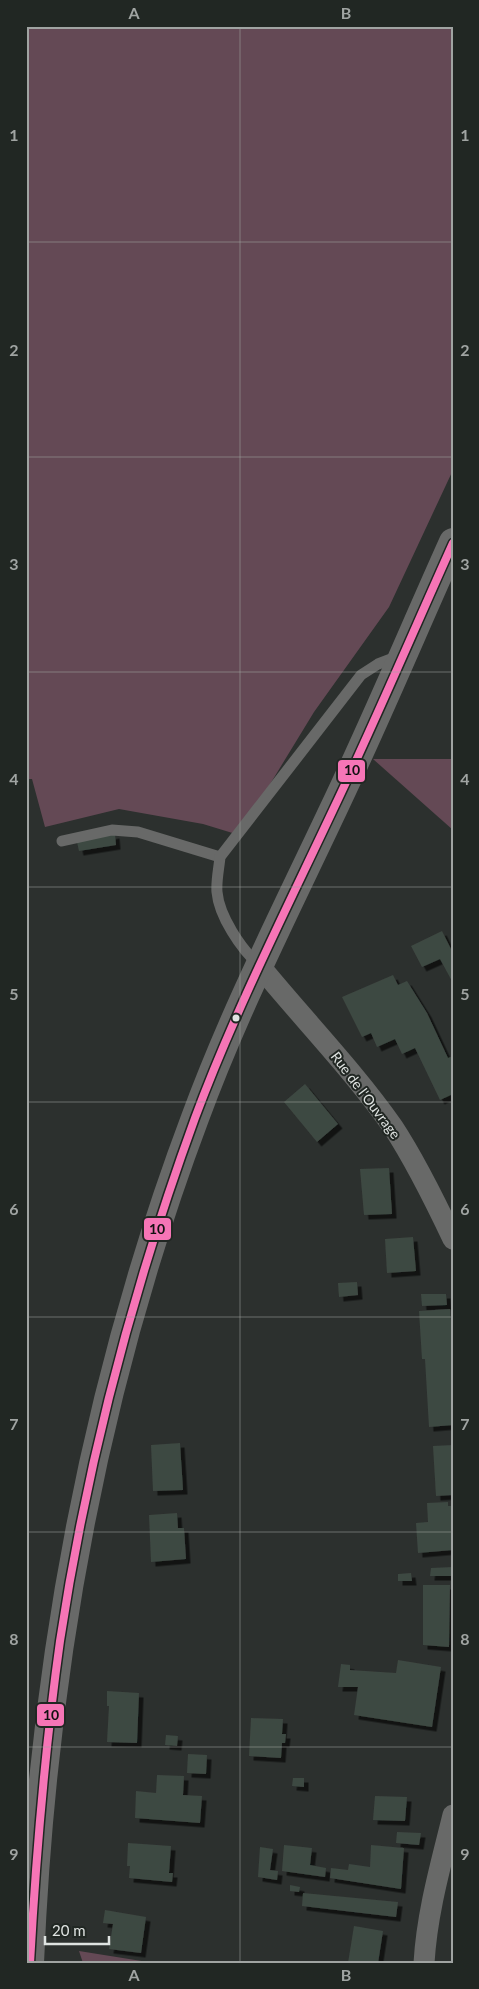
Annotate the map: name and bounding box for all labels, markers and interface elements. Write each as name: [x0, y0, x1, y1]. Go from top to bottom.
text: A: [127, 3, 140, 22]
text: B: [341, 3, 351, 22]
text: 1: [9, 125, 19, 144]
text: 1: [460, 125, 470, 144]
text: 2: [9, 340, 19, 359]
text: 2: [460, 340, 470, 359]
text: 3: [9, 554, 19, 573]
text: 3: [460, 554, 470, 573]
line badge: 10: [337, 759, 366, 783]
text: 10: [344, 761, 360, 778]
text: 4: [9, 769, 19, 788]
text: 4: [460, 769, 470, 788]
text: 5: [9, 984, 19, 1003]
text: 5: [460, 984, 470, 1003]
unlabelled marker: [231, 1013, 241, 1023]
street label: Rue de l'Ouvrage: [328, 1048, 404, 1142]
text: 6: [9, 1199, 19, 1218]
text: 6: [460, 1199, 470, 1218]
line badge: 10: [143, 1217, 172, 1241]
text: 10: [149, 1220, 165, 1237]
text: 7: [9, 1414, 19, 1433]
text: 7: [460, 1414, 470, 1433]
text: 8: [9, 1629, 19, 1648]
text: 8: [460, 1629, 470, 1648]
line badge: 10: [36, 1703, 65, 1727]
text: 10: [43, 1706, 59, 1723]
text: 9: [9, 1844, 19, 1863]
text: 9: [460, 1844, 470, 1863]
scale bar: [45, 1914, 109, 1946]
text: 20 m: [52, 1921, 86, 1939]
text: A: [127, 1965, 140, 1984]
text: B: [341, 1965, 351, 1984]

